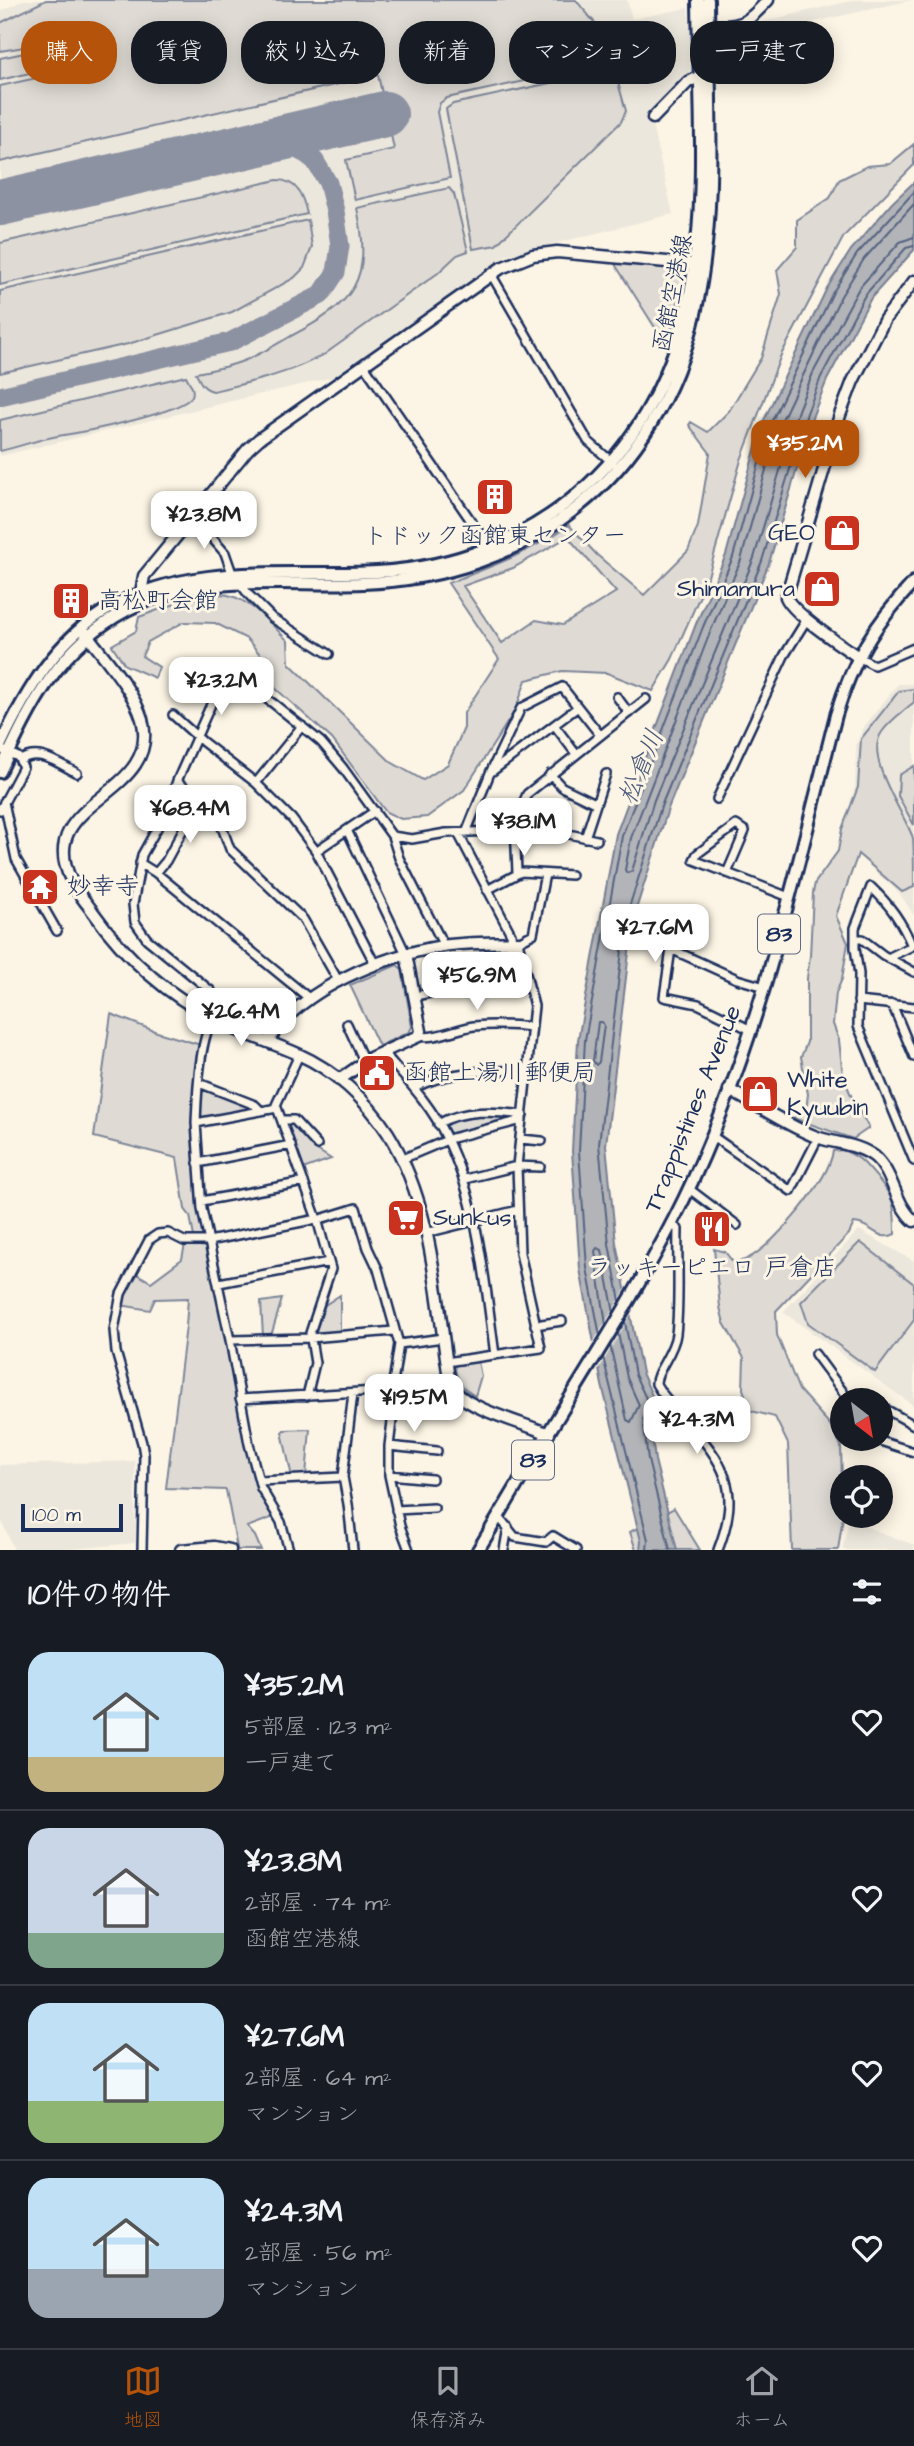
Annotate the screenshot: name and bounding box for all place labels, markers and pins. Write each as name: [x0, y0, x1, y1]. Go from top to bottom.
pin: ¥35.2M: [748, 420, 862, 480]
building icon: トドック函館東センター: [474, 476, 516, 518]
pin: ¥23.8M: [147, 491, 261, 551]
shop icon: GEO: [821, 512, 863, 554]
place label: GEO: [768, 516, 815, 550]
place label: トドック函館東センター: [363, 519, 627, 553]
shop icon: Shimamura: [801, 568, 843, 610]
place label: Shimamura: [677, 572, 795, 606]
building icon: 高松町会館: [50, 580, 92, 622]
place label: 高松町会館: [98, 584, 218, 618]
pin: ¥23.2M: [164, 658, 278, 717]
pin: ¥68.4M: [133, 786, 247, 845]
pin: ¥38.1M: [467, 798, 581, 858]
temple icon: 妙幸寺: [19, 866, 61, 908]
place label: 妙幸寺: [67, 870, 139, 904]
pin: ¥27.6M: [598, 904, 712, 964]
pin: ¥56.9M: [420, 953, 534, 1012]
pin: ¥26.4M: [184, 988, 298, 1048]
public building icon: 函館上湯川郵便局: [356, 1052, 398, 1094]
place label: 函館上湯川郵便局: [404, 1056, 596, 1090]
place label: White Kyuubin: [787, 1063, 868, 1126]
shop icon: White Kyuubin: [739, 1073, 781, 1115]
supermarket icon: Sunkus: [385, 1197, 427, 1239]
place label: Sunkus: [433, 1201, 512, 1235]
restaurant icon: ラッキーピエロ 戸倉店: [691, 1208, 733, 1250]
place label: ラッキーピエロ 戸倉店: [587, 1251, 837, 1285]
pin: ¥19.5M: [357, 1374, 471, 1434]
pin: ¥24.3M: [640, 1396, 754, 1456]

